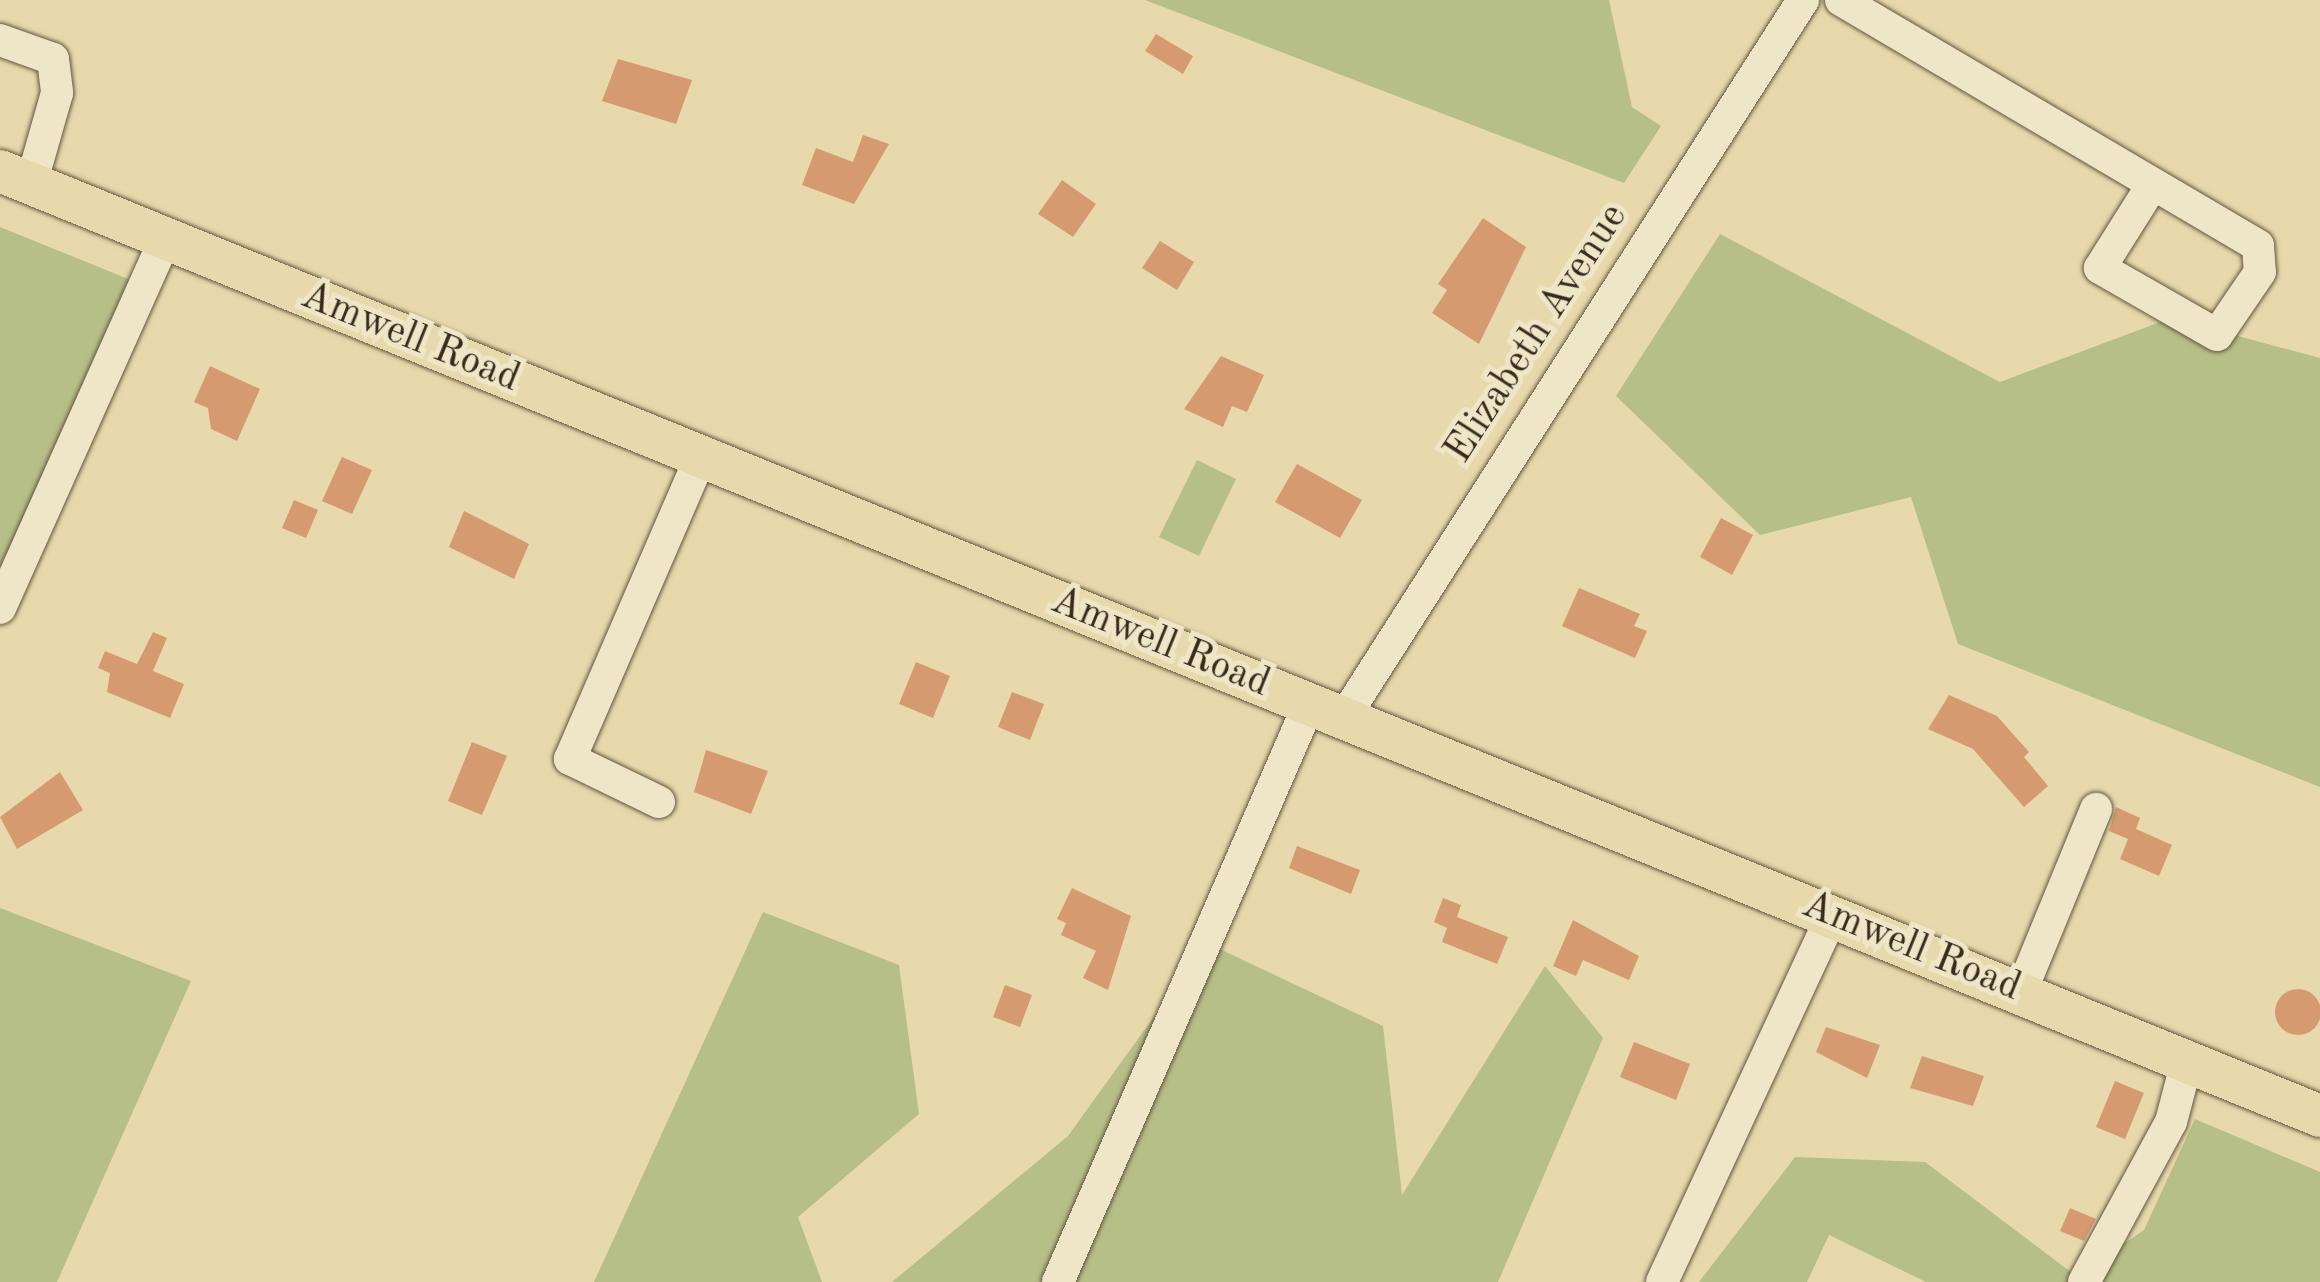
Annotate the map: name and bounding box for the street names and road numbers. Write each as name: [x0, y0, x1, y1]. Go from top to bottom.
street label: Elizabeth Avenue: [1435, 195, 1639, 473]
street label: Amwell Road: [294, 272, 526, 404]
street label: Amwell Road: [1044, 577, 1276, 709]
street label: Amwell Road: [1795, 881, 2027, 1013]

